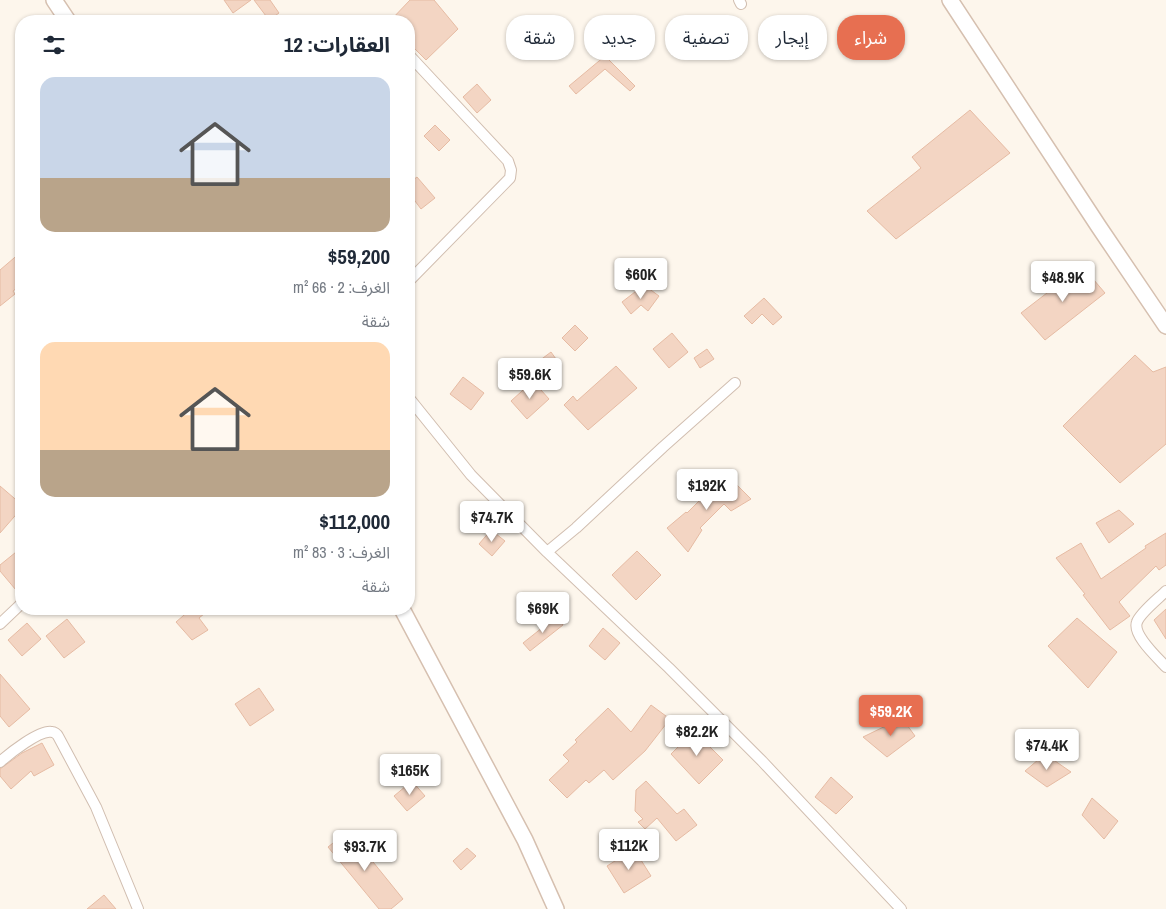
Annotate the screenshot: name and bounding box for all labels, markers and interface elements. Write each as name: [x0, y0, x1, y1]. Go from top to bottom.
chip: شقة: [506, 15, 574, 60]
chip: جديد: [584, 15, 655, 60]
chip: تصفية: [665, 15, 748, 60]
chip: إيجار: [758, 15, 827, 60]
chip: شراء: [837, 15, 905, 60]
text: العقارات: 12: [284, 30, 390, 59]
icon: filters: [40, 31, 68, 59]
icon: home: [170, 109, 260, 199]
text: $59,200: [328, 242, 390, 271]
pin: $60K: [611, 258, 671, 300]
pin: $48.9K: [1022, 260, 1104, 303]
text: $60K: [625, 263, 657, 285]
text: $48.9K: [1042, 266, 1084, 288]
text: الغرف: 2 · 66 m²: [293, 276, 390, 298]
text: شقة: [362, 310, 390, 332]
pin: $59.6K: [489, 358, 571, 400]
text: $59.6K: [509, 363, 551, 385]
icon: home: [170, 374, 260, 464]
pin: $192K: [672, 468, 742, 511]
text: $192K: [688, 474, 726, 496]
pin: $74.7K: [451, 500, 533, 543]
text: $74.7K: [471, 506, 513, 528]
text: $112,000: [319, 507, 390, 536]
text: الغرف: 3 · 83 m²: [293, 541, 390, 563]
text: شقة: [362, 575, 390, 597]
pin: $69K: [513, 592, 573, 634]
text: $69K: [527, 597, 559, 619]
pin: $59.2K: [850, 694, 932, 737]
text: $59.2K: [870, 700, 912, 722]
pin: $82.2K: [656, 714, 738, 757]
text: $82.2K: [676, 720, 718, 742]
pin: $74.4K: [1006, 728, 1088, 771]
text: $74.4K: [1026, 734, 1068, 756]
pin: $165K: [375, 754, 445, 796]
text: $165K: [391, 759, 429, 781]
pin: $112K: [594, 828, 664, 871]
pin: $93.7K: [324, 830, 406, 872]
text: $112K: [610, 834, 648, 856]
text: $93.7K: [344, 835, 386, 857]

